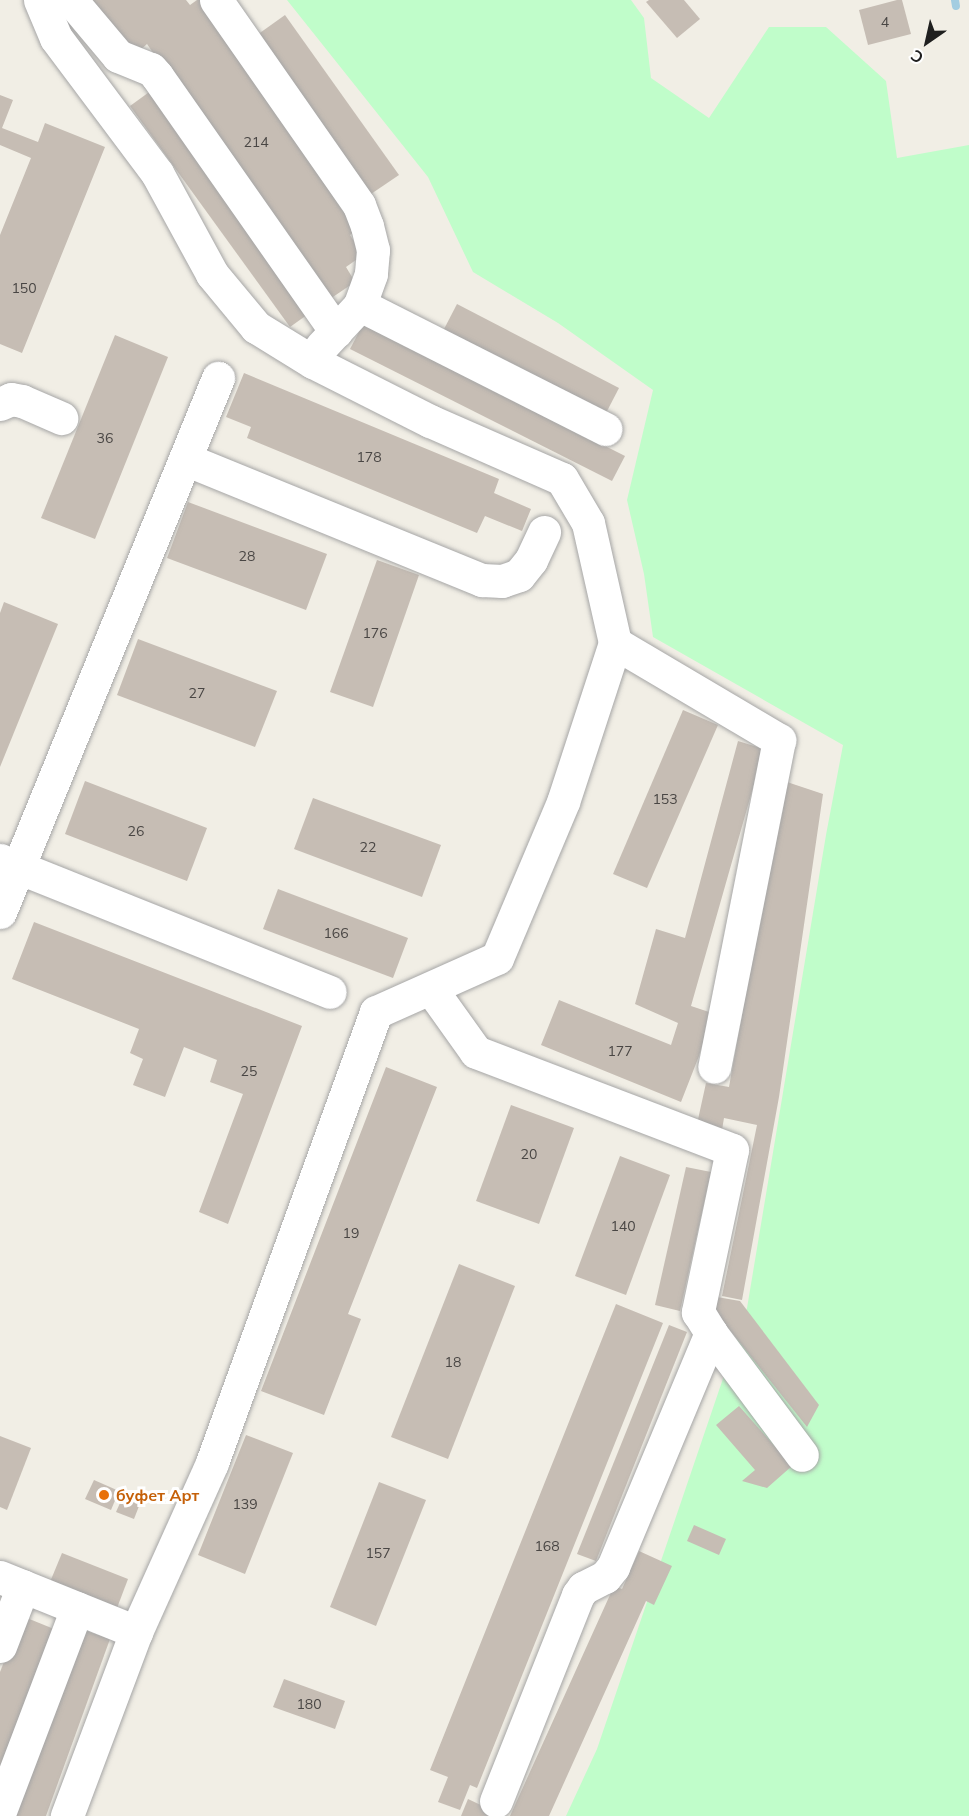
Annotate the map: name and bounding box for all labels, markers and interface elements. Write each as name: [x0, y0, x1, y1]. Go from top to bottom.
north arrow: [897, 12, 957, 72]
house number: 4: [881, 14, 889, 30]
text: С: [907, 46, 927, 68]
house number: 214: [243, 134, 269, 150]
house number: 150: [11, 280, 37, 296]
house number: 36: [97, 430, 113, 446]
house number: 178: [356, 449, 382, 465]
house number: 28: [239, 548, 255, 564]
house number: 176: [362, 625, 388, 641]
house number: 27: [189, 685, 205, 701]
house number: 153: [652, 791, 678, 807]
house number: 26: [128, 823, 144, 839]
house number: 22: [360, 839, 376, 855]
house number: 166: [323, 925, 349, 941]
house number: 177: [607, 1043, 633, 1059]
house number: 25: [241, 1063, 257, 1079]
house number: 20: [521, 1146, 537, 1162]
house number: 140: [610, 1218, 636, 1234]
house number: 19: [343, 1225, 359, 1241]
house number: 18: [445, 1354, 461, 1370]
place label: буфет Арт: [116, 1485, 199, 1505]
marker: буфет Арт: [97, 1488, 111, 1502]
house number: 139: [232, 1496, 258, 1512]
house number: 168: [534, 1538, 560, 1554]
house number: 157: [365, 1545, 391, 1561]
house number: 180: [296, 1696, 322, 1712]

